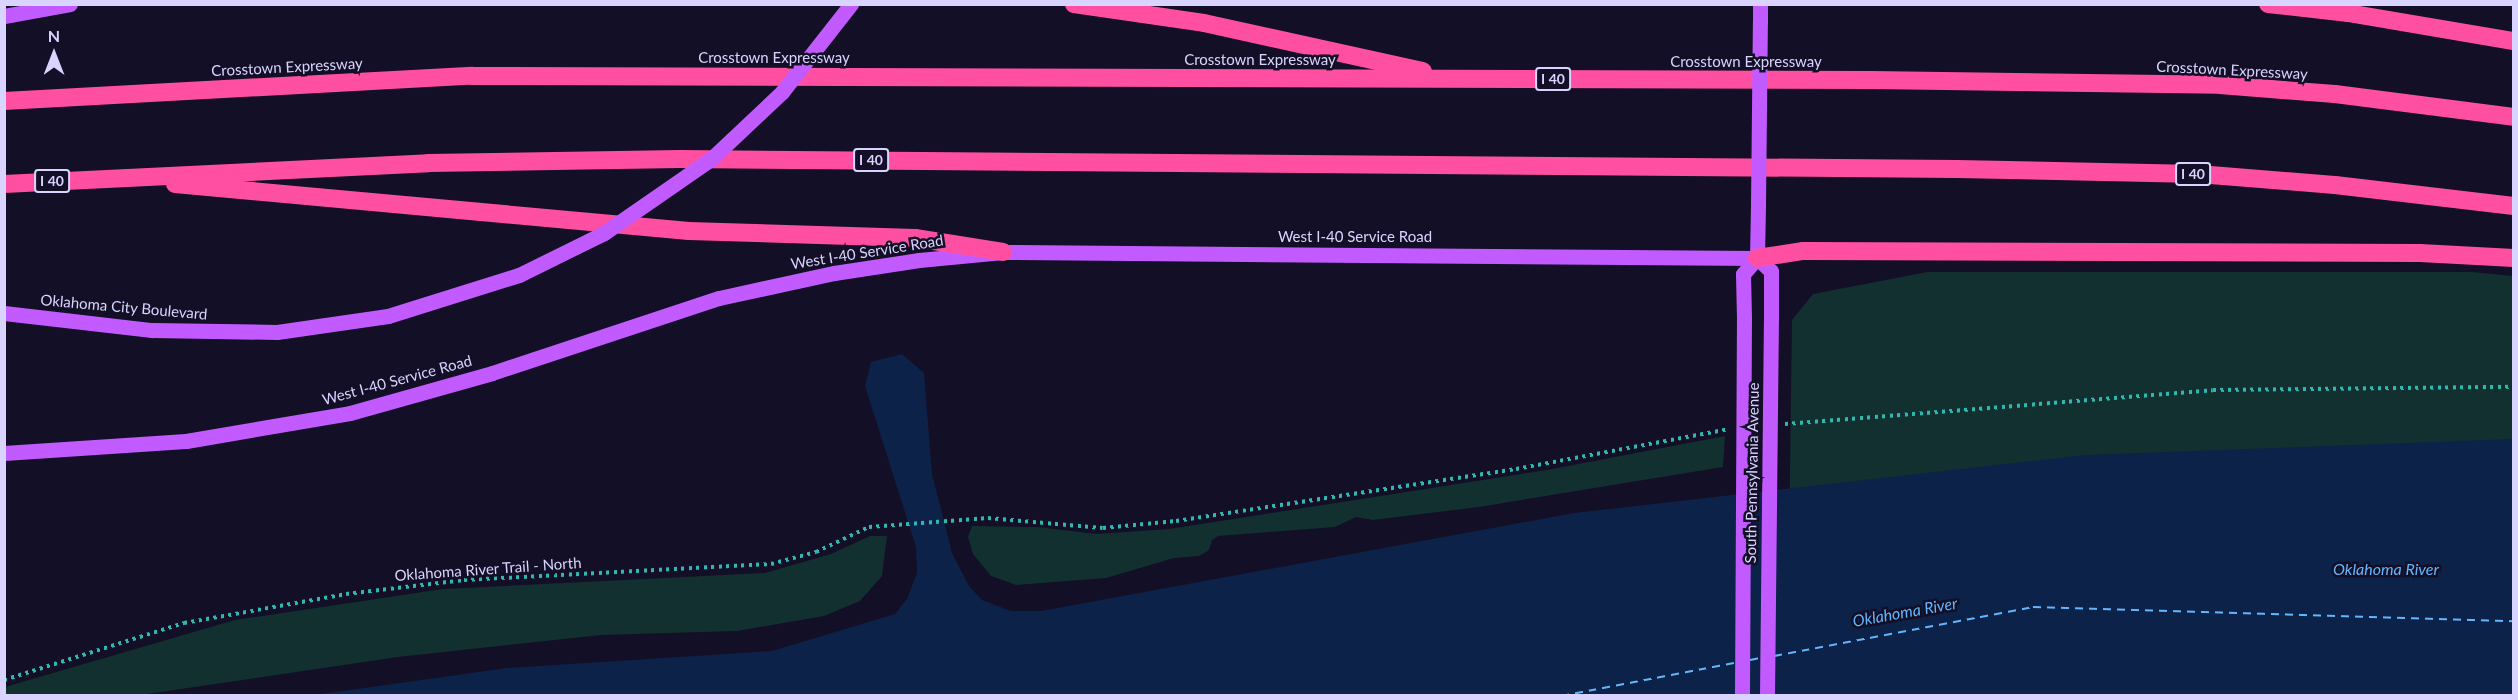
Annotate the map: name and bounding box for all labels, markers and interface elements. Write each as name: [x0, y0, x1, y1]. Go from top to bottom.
north arrow: [24, 24, 84, 84]
text: N: [48, 26, 60, 45]
street label: Crosstown Expressway: [698, 49, 850, 67]
street label: Crosstown Expressway: [1184, 51, 1336, 69]
street label: Crosstown Expressway: [1670, 53, 1822, 71]
street label: Crosstown Expressway: [211, 54, 363, 80]
street label: Crosstown Expressway: [2156, 57, 2308, 83]
road number: I 40: [1535, 68, 1571, 90]
road number: I 40: [853, 149, 889, 171]
road number: I 40: [2175, 163, 2211, 185]
road number: I 40: [34, 170, 70, 192]
street label: West I-40 Service Road: [1278, 228, 1432, 246]
street label: West I-40 Service Road: [789, 231, 945, 273]
street label: Oklahoma City Boulevard: [40, 291, 208, 323]
street label: West I-40 Service Road: [320, 351, 474, 409]
street label: South Pennsylvania Avenue: [1741, 382, 1763, 564]
street label: Oklahoma River Trail - North: [394, 553, 582, 585]
water label: Oklahoma River: [2333, 559, 2439, 579]
water label: Oklahoma River: [1851, 593, 1959, 631]

